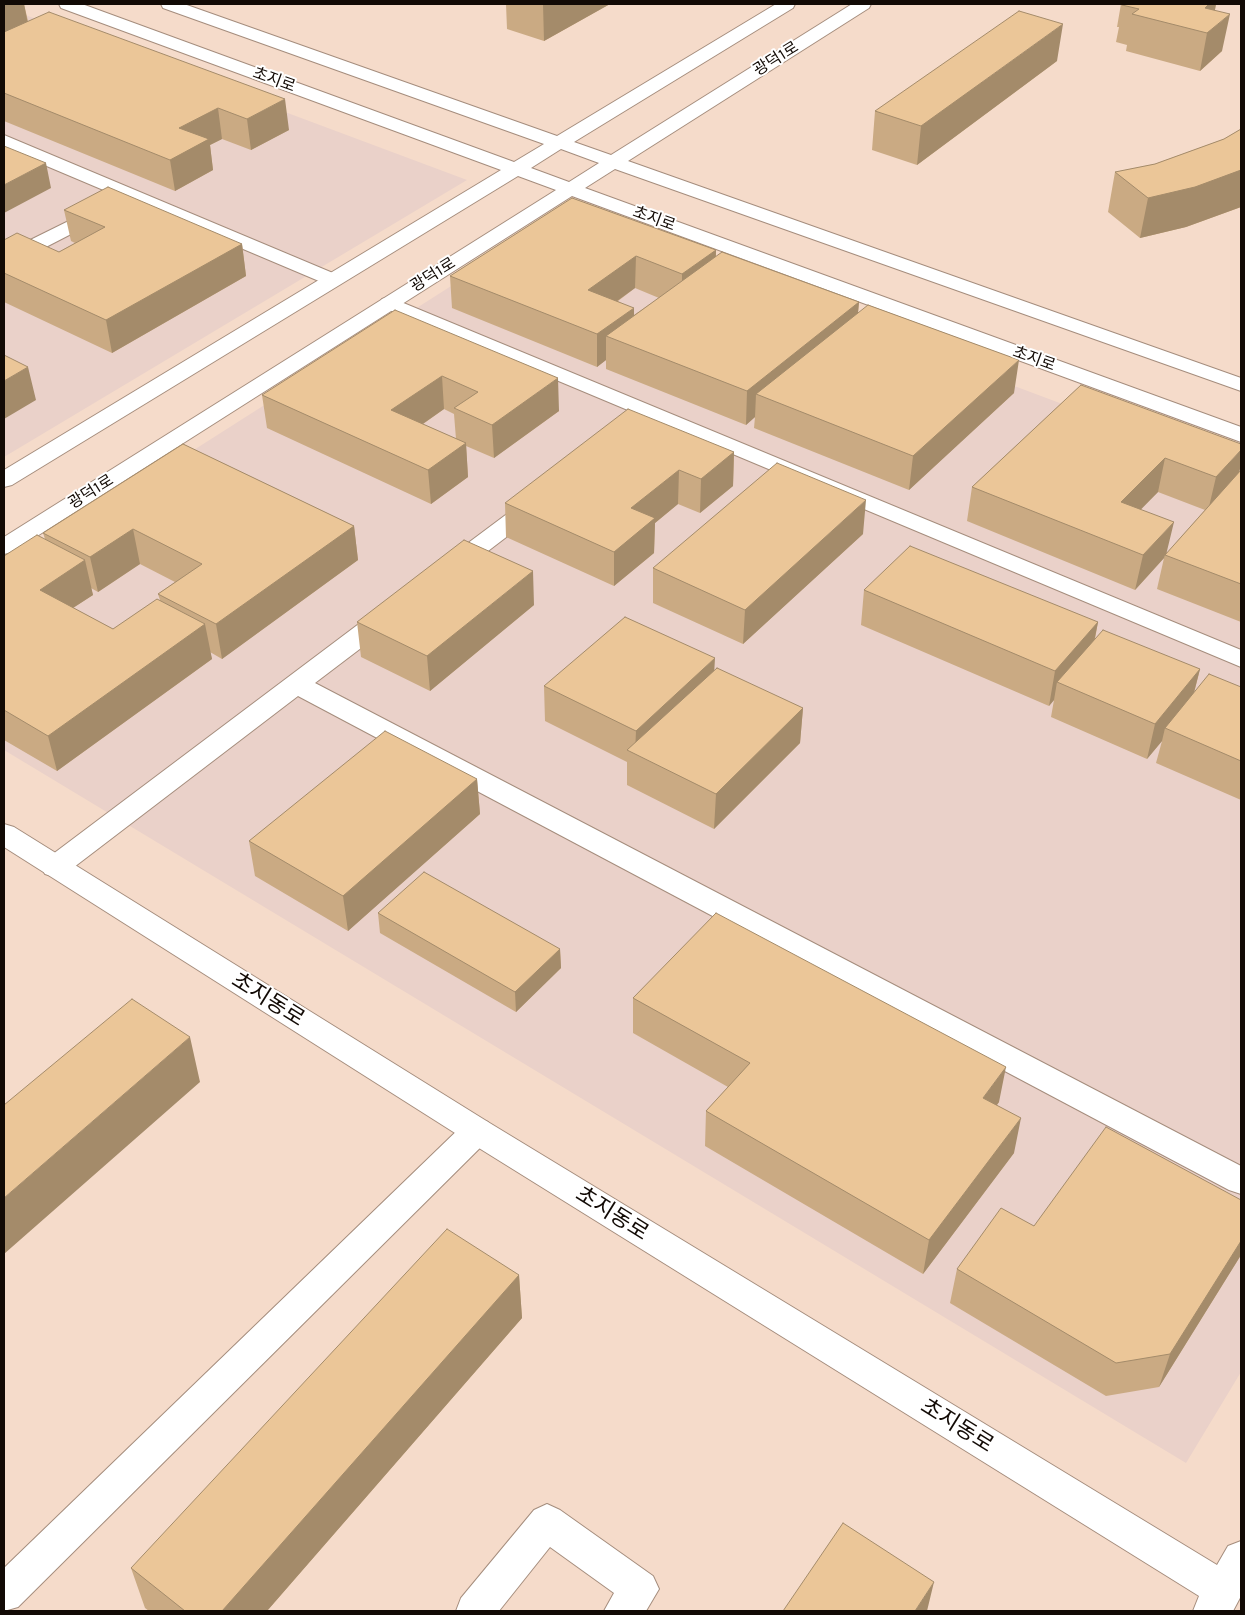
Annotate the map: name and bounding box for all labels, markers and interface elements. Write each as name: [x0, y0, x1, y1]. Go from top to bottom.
street label: 광덕1로: [750, 38, 802, 80]
street label: 초지로: [250, 63, 298, 97]
street label: 초지로: [630, 202, 678, 236]
street label: 광덕1로: [407, 254, 459, 296]
street label: 초지로: [1010, 342, 1058, 376]
street label: 광덕1로: [65, 471, 117, 513]
street label: 초지동로: [227, 967, 309, 1033]
street label: 초지동로: [571, 1181, 653, 1247]
street label: 초지동로: [916, 1393, 998, 1459]

